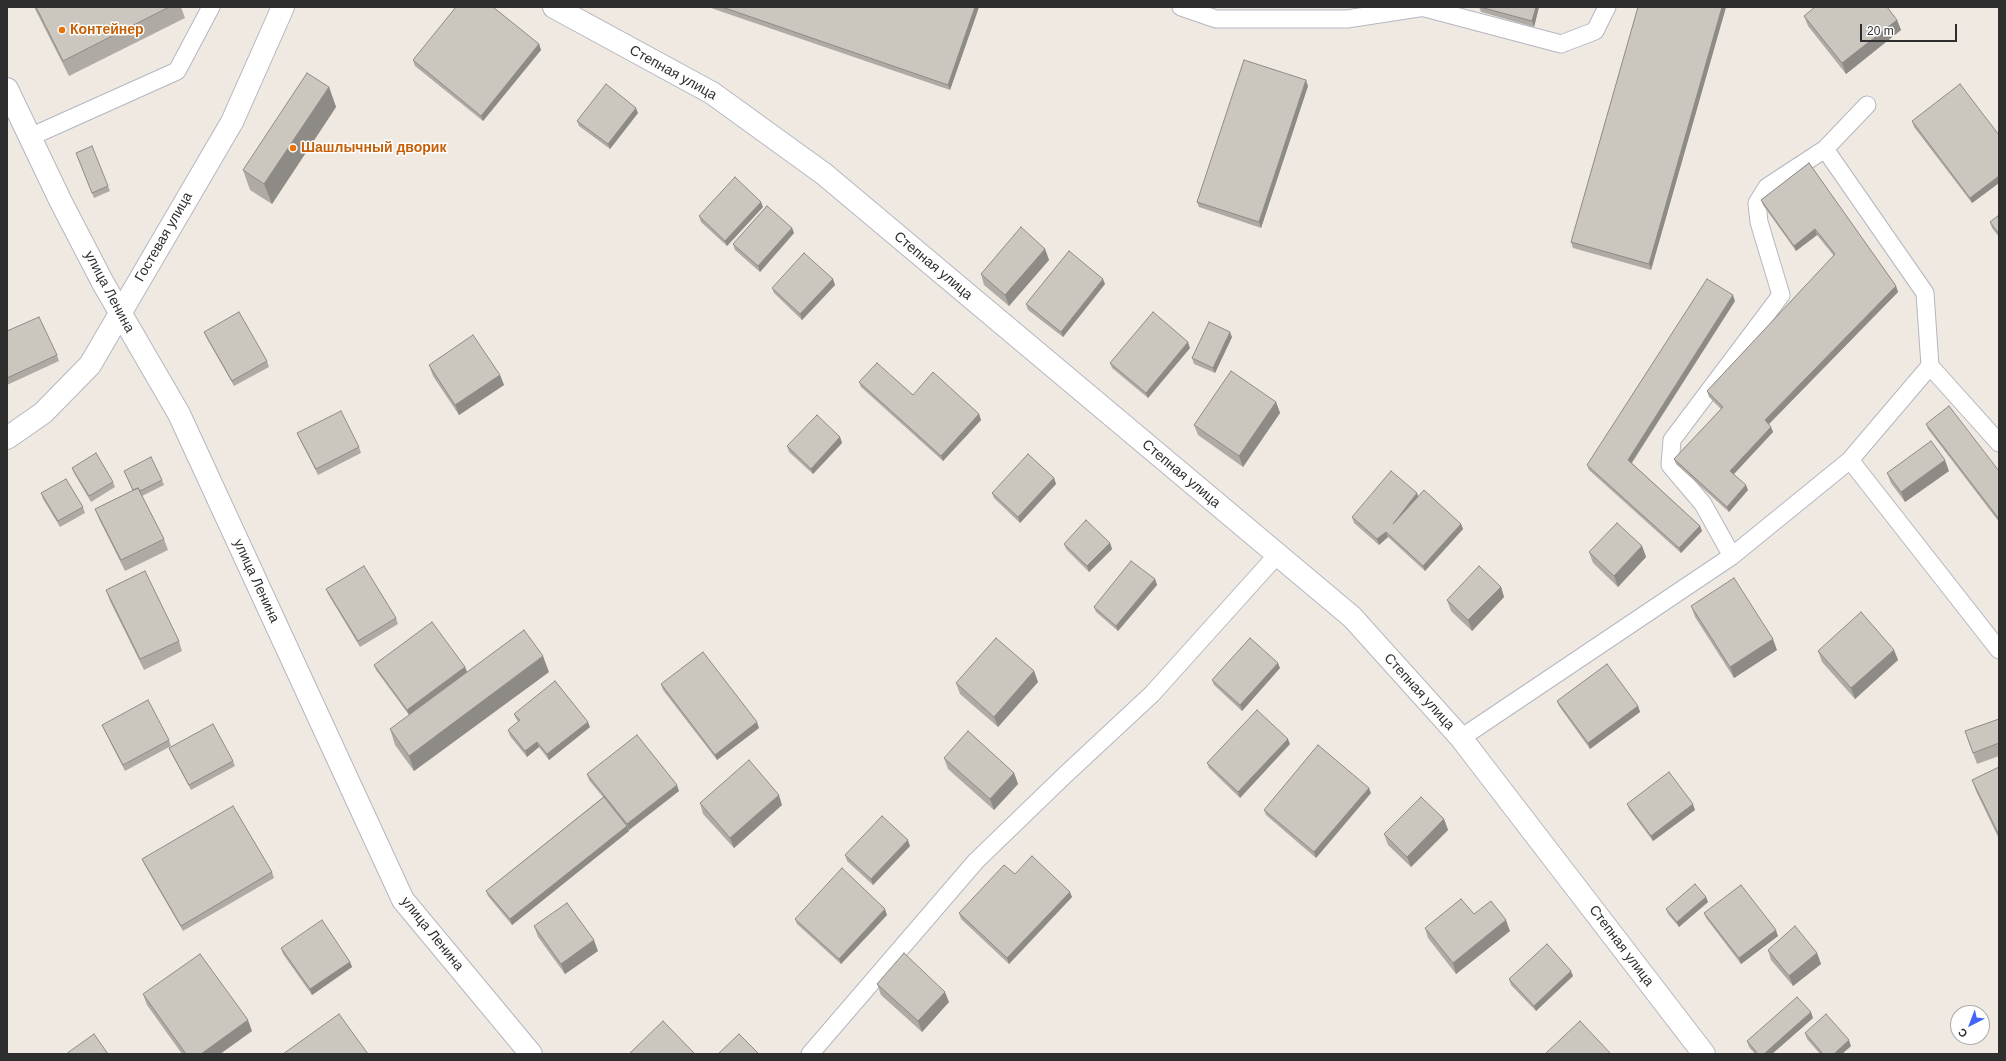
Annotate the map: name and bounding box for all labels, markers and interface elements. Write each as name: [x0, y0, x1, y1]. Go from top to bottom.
scale bar: [1862, 16, 1959, 42]
place label: Контейнер: [70, 22, 144, 38]
text: 20 m: [1867, 24, 1894, 38]
marker: Контейнер: [57, 25, 67, 35]
street label: Степная улица: [626, 42, 720, 104]
place label: Шашлычный дворик: [301, 140, 446, 156]
marker: Шашлычный дворик: [288, 143, 298, 153]
street label: Гостевая улица: [132, 189, 196, 285]
street label: Степная улица: [890, 228, 976, 304]
street label: улица Ленина: [80, 248, 138, 336]
street label: Степная улица: [1138, 436, 1224, 512]
street label: улица Ленина: [229, 536, 283, 626]
street label: Степная улица: [1380, 650, 1458, 734]
street label: улица Ленина: [397, 894, 467, 974]
street label: Степная улица: [1585, 902, 1657, 990]
north arrow: [1950, 1005, 1990, 1045]
text: С: [1956, 1026, 1970, 1040]

